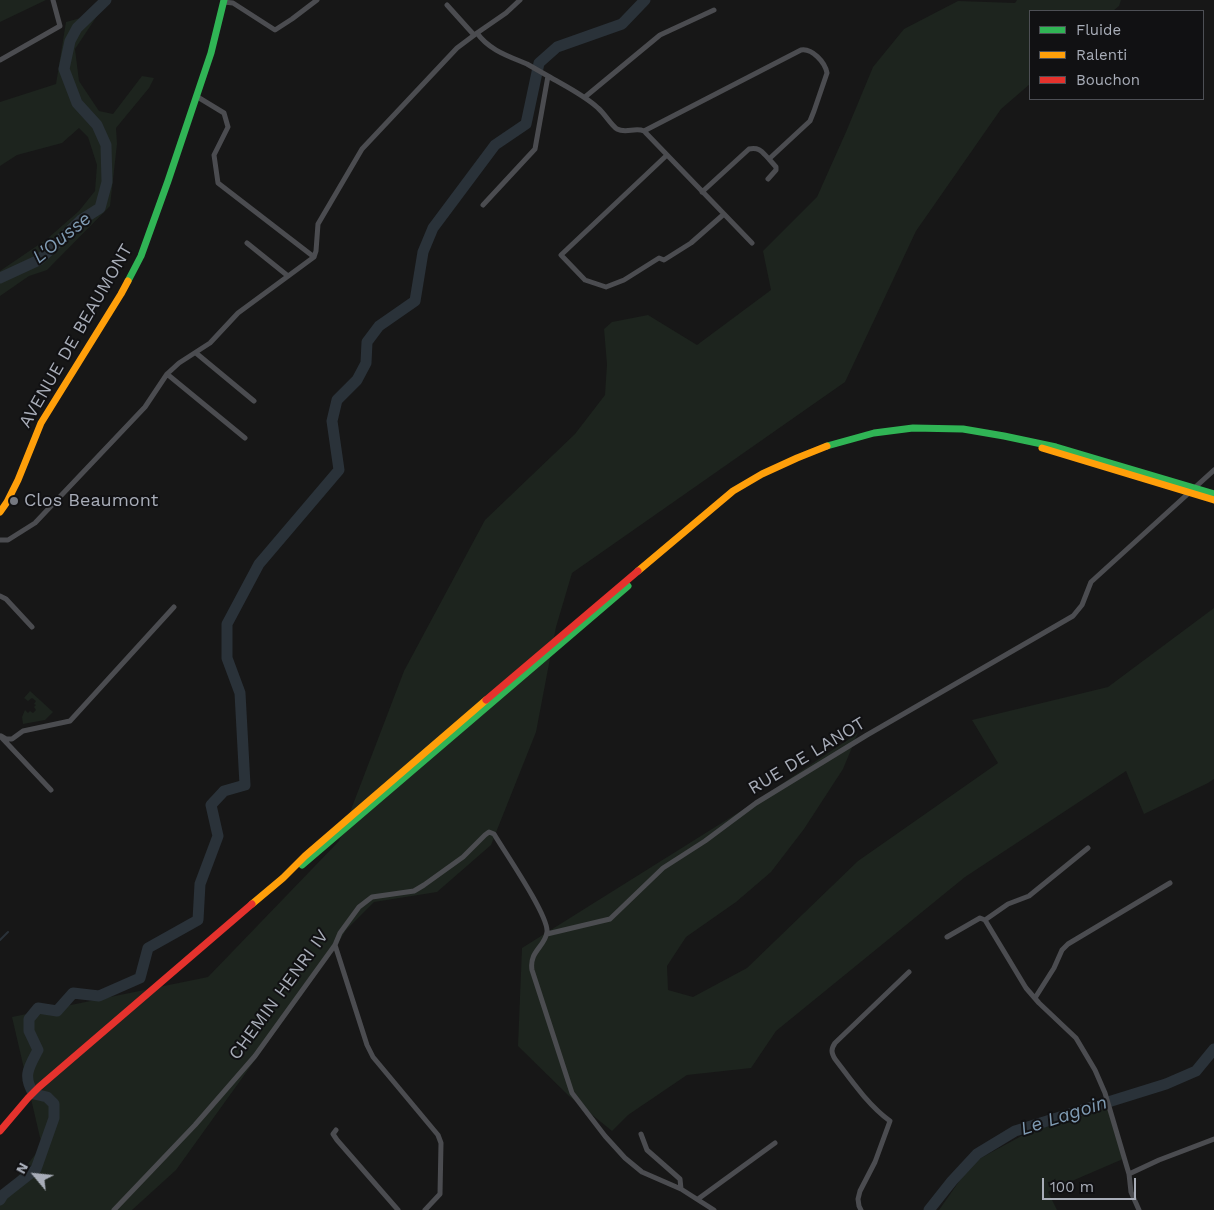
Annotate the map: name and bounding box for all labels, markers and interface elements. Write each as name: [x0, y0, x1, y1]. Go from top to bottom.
legend: [1029, 10, 1204, 100]
text: Fluide: [1076, 21, 1121, 39]
text: Ralenti: [1076, 46, 1127, 64]
text: Bouchon: [1076, 71, 1140, 89]
water label: L'Ousse: [28, 207, 96, 269]
street label: AVENUE DE BEAUMONT: [15, 240, 137, 432]
place label: Clos Beaumont: [24, 490, 158, 512]
marker: Clos Beaumont: [8, 495, 20, 507]
street label: RUE DE LANOT: [745, 713, 869, 799]
street label: CHEMIN HENRI IV: [225, 926, 333, 1064]
water label: Le Lagoin: [1018, 1091, 1110, 1141]
north arrow: [10, 1150, 60, 1200]
text: N: [12, 1160, 31, 1176]
scale bar: [1044, 1168, 1138, 1200]
text: 100 m: [1050, 1178, 1094, 1196]

